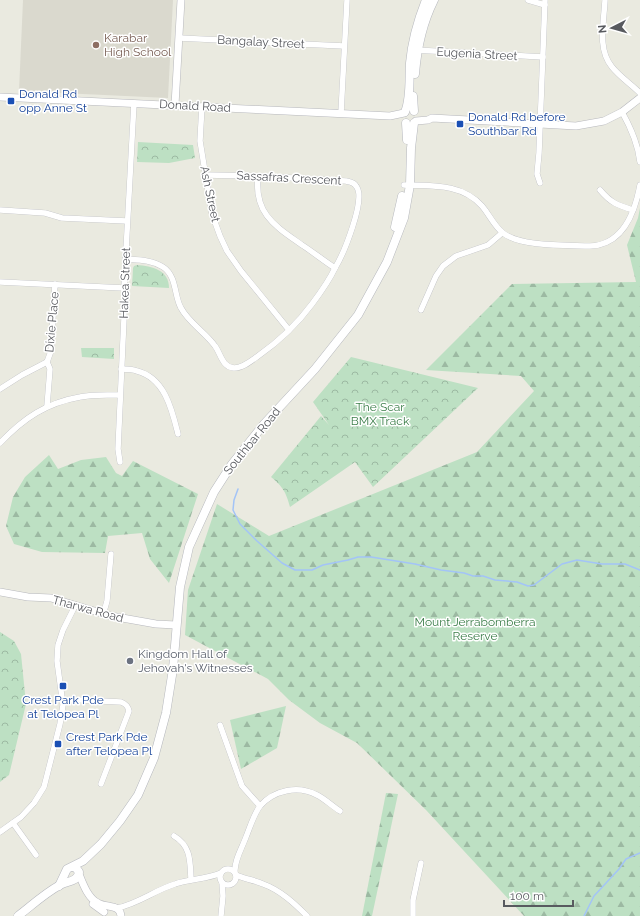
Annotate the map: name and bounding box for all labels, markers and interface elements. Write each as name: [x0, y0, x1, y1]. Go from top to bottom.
north arrow: [592, 8, 632, 48]
text: N: [596, 24, 609, 34]
place label: Karabar High School: [104, 31, 172, 59]
street label: Bangalay Street: [217, 33, 305, 51]
marker: Karabar High School: [91, 40, 101, 50]
street label: Eugenia Street: [436, 45, 518, 63]
place label: Donald Rd opp Anne St: [19, 87, 87, 115]
marker: Donald Rd opp Anne St: [6, 96, 16, 106]
street label: Donald Road: [159, 97, 231, 115]
place label: Donald Rd before Southbar Rd: [468, 110, 566, 138]
marker: Donald Rd before Southbar Rd: [455, 119, 465, 129]
street label: Ash Street: [197, 165, 223, 223]
street label: Sassafras Crescent: [236, 168, 342, 188]
street label: Hakea Street: [117, 247, 133, 319]
street label: Dixie Place: [42, 291, 62, 353]
park label: The Scar BMX Track: [351, 400, 410, 428]
street label: Southbar Road: [221, 405, 283, 477]
street label: Tharwa Road: [51, 593, 125, 625]
park label: Mount Jerrabomberra Reserve: [415, 615, 536, 643]
place label: Kingdom Hall of Jehovah's Witnesses: [138, 647, 253, 675]
marker: Kingdom Hall of Jehovah's Witnesses: [125, 656, 135, 666]
marker: Crest Park Pde at Telopea Pl: [58, 681, 68, 691]
place label: Crest Park Pde at Telopea Pl: [22, 693, 104, 721]
place label: Crest Park Pde after Telopea Pl: [66, 730, 153, 758]
marker: Crest Park Pde after Telopea Pl: [53, 739, 63, 749]
scale bar: [504, 882, 573, 908]
text: 100 m: [510, 889, 544, 903]

